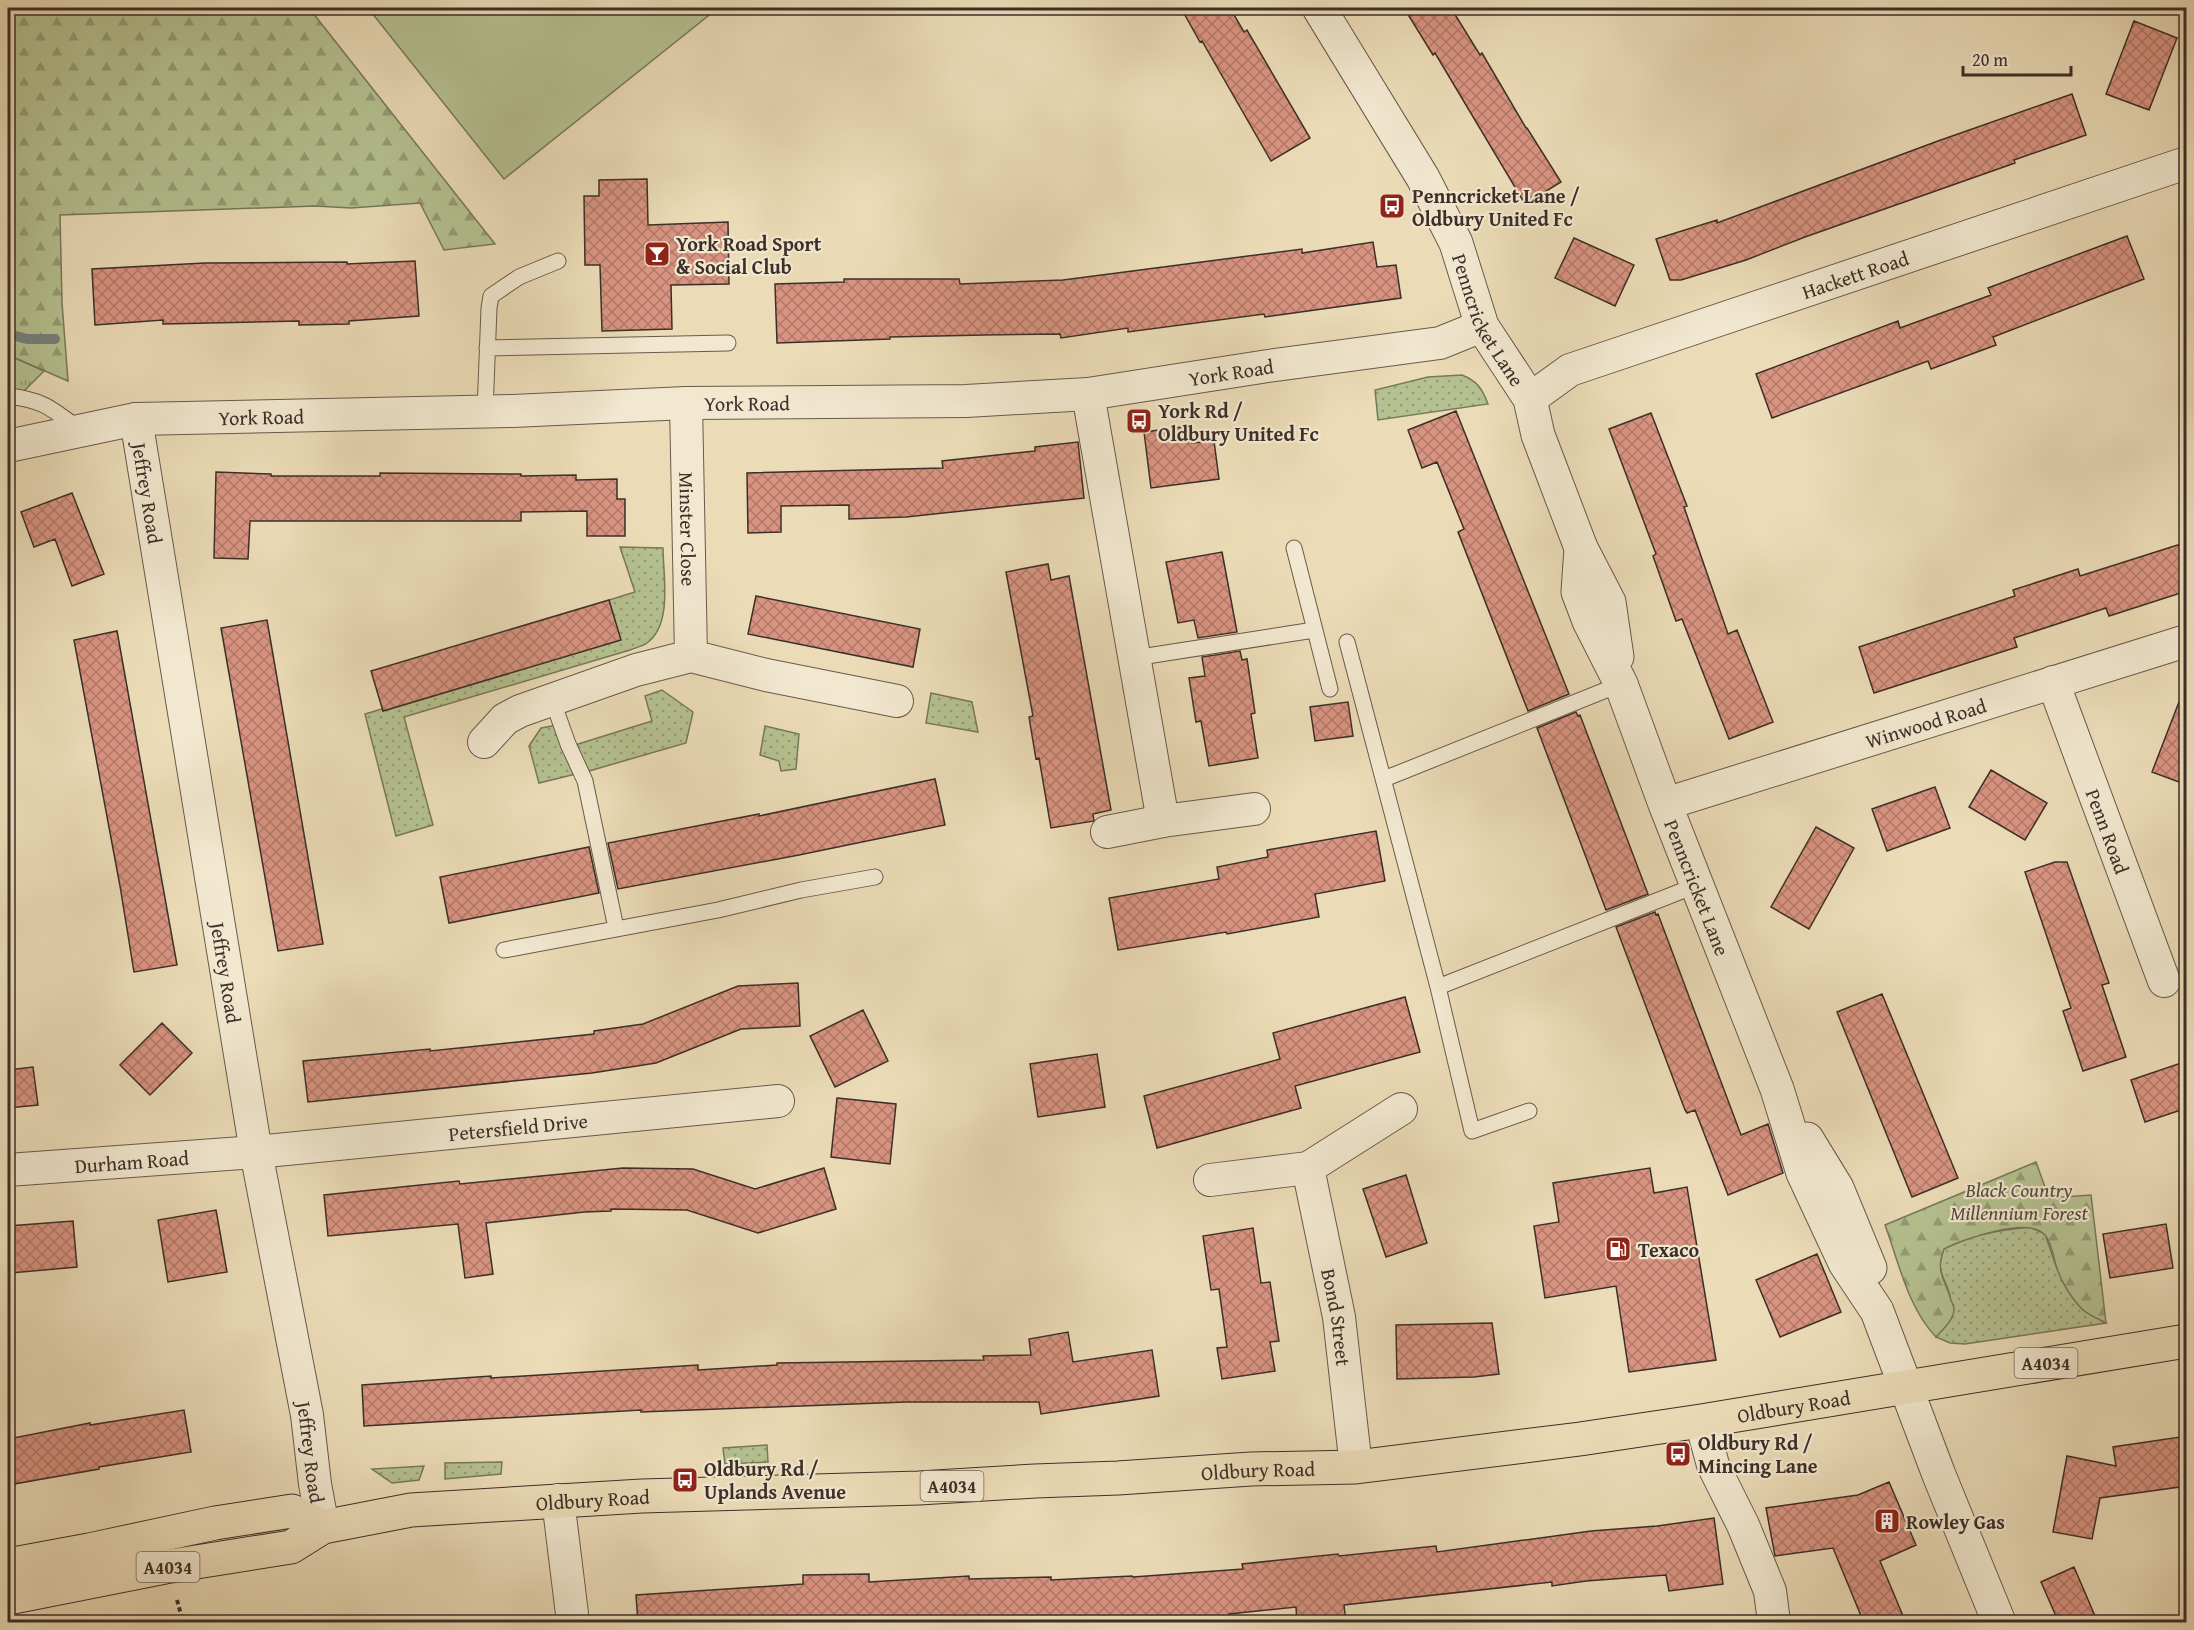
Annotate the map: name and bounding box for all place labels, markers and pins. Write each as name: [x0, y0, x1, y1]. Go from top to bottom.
place label: Penncricket Lane / Oldbury United Fc: [1412, 181, 1580, 233]
bus stop icon: Penncricket Lane / Oldbury United Fc: [1377, 191, 1407, 221]
place label: York Road Sport & Social Club: [676, 229, 822, 281]
bar icon: York Road Sport & Social Club: [642, 239, 672, 269]
place label: York Rd / Oldbury United Fc: [1158, 396, 1319, 448]
bus stop icon: York Rd / Oldbury United Fc: [1124, 406, 1154, 436]
fuel station icon: Texaco: [1603, 1234, 1633, 1264]
place label: Texaco: [1638, 1235, 1700, 1264]
place label: Oldbury Rd / Mincing Lane: [1698, 1428, 1818, 1480]
bus stop icon: Oldbury Rd / Mincing Lane: [1663, 1439, 1693, 1469]
place label: Oldbury Rd / Uplands Avenue: [704, 1454, 846, 1506]
bus stop icon: Oldbury Rd / Uplands Avenue: [670, 1465, 700, 1495]
building icon: Rowley Gas: [1872, 1506, 1902, 1536]
place label: Rowley Gas: [1906, 1507, 2005, 1536]

